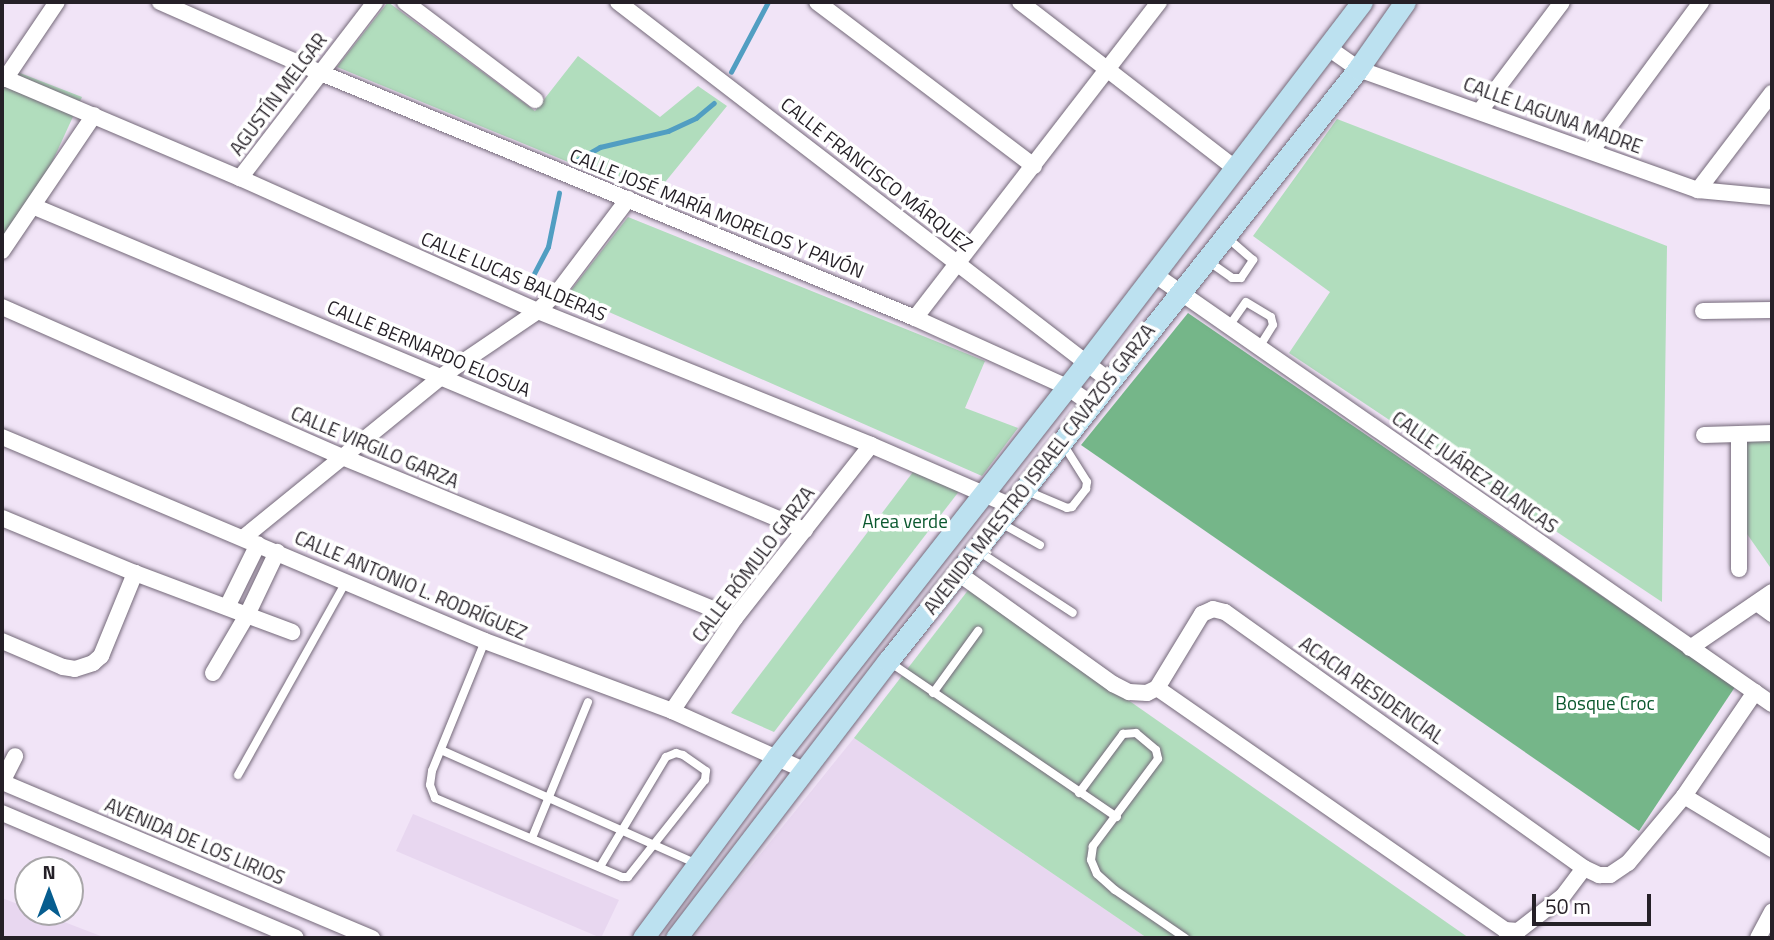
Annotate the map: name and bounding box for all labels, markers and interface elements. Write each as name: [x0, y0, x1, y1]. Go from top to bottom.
street label: AGUSTÍN MELGAR: [225, 28, 331, 160]
street label: CALLE LAGUNA MADRE: [1460, 72, 1646, 158]
street label: CALLE FRANCISCO MÁRQUEZ: [777, 92, 977, 256]
street label: CALLE JOSÉ MARÍA MORELOS Y PAVÓN: [567, 143, 867, 283]
street label: CALLE LUCAS BALDERAS: [418, 227, 610, 325]
street label: CALLE BERNARDO ELOSUA: [324, 295, 534, 401]
street label: AVENIDA MAESTRO ISRAEL CAVAZOS GARZA: [919, 319, 1159, 619]
street label: CALLE VIRGILO GARZA: [288, 401, 462, 493]
street label: CALLE JUÁREZ BLANCAS: [1388, 406, 1562, 538]
street label: CALLE RÓMULO GARZA: [687, 482, 819, 646]
park label: Area verde: [862, 510, 948, 532]
street label: CALLE ANTONIO L. RODRÍGUEZ: [291, 526, 531, 644]
street label: ACACIA RESIDENCIAL: [1295, 632, 1449, 748]
park label: Bosque Croc: [1555, 692, 1655, 714]
street label: AVENIDA DE LOS LIRIOS: [102, 793, 288, 889]
north arrow: [14, 856, 84, 926]
text: N: [42, 857, 56, 886]
scale bar: [1536, 880, 1655, 924]
text: 50 m: [1545, 890, 1591, 922]

